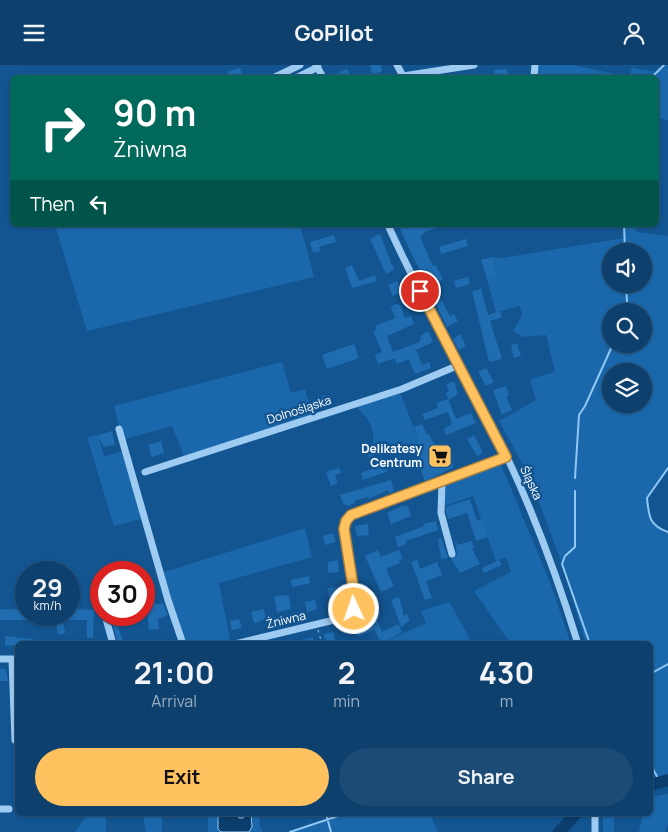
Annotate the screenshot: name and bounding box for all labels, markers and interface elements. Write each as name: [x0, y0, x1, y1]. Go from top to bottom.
text: GoPilot: [294, 18, 374, 48]
icon: menu: [20, 19, 48, 47]
icon: person: [620, 19, 648, 47]
text: 90 m: [113, 89, 196, 137]
icon: right: [30, 95, 95, 160]
text: Żniwna: [113, 134, 187, 164]
icon: left: [85, 190, 113, 218]
text: Then: [30, 191, 75, 217]
map controls: [602, 243, 652, 413]
button: sound: [602, 243, 652, 293]
pin: [399, 270, 441, 312]
icon: arrive: [406, 277, 434, 305]
button: search: [602, 303, 652, 353]
button: layers: [602, 363, 652, 413]
street label: Dolnośląska: [264, 391, 333, 428]
place label: Delikatesy Centrum: [361, 440, 422, 471]
supermarket icon: Delikatesy Centrum: [427, 443, 453, 469]
street label: Śląska: [516, 463, 547, 503]
speed limit sign: 30: [90, 561, 155, 626]
text: 29: [32, 570, 63, 605]
position arrow: [327, 582, 379, 634]
text: km/h: [34, 597, 61, 614]
street label: Żniwna: [264, 607, 307, 632]
text: 21:00: [134, 652, 215, 693]
text: 2: [338, 652, 356, 693]
text: 430: [479, 652, 534, 693]
text: Arrival: [151, 690, 197, 712]
text: min: [333, 690, 360, 712]
text: m: [500, 690, 513, 712]
button: Exit: [35, 748, 329, 806]
button: Share: [339, 748, 633, 806]

